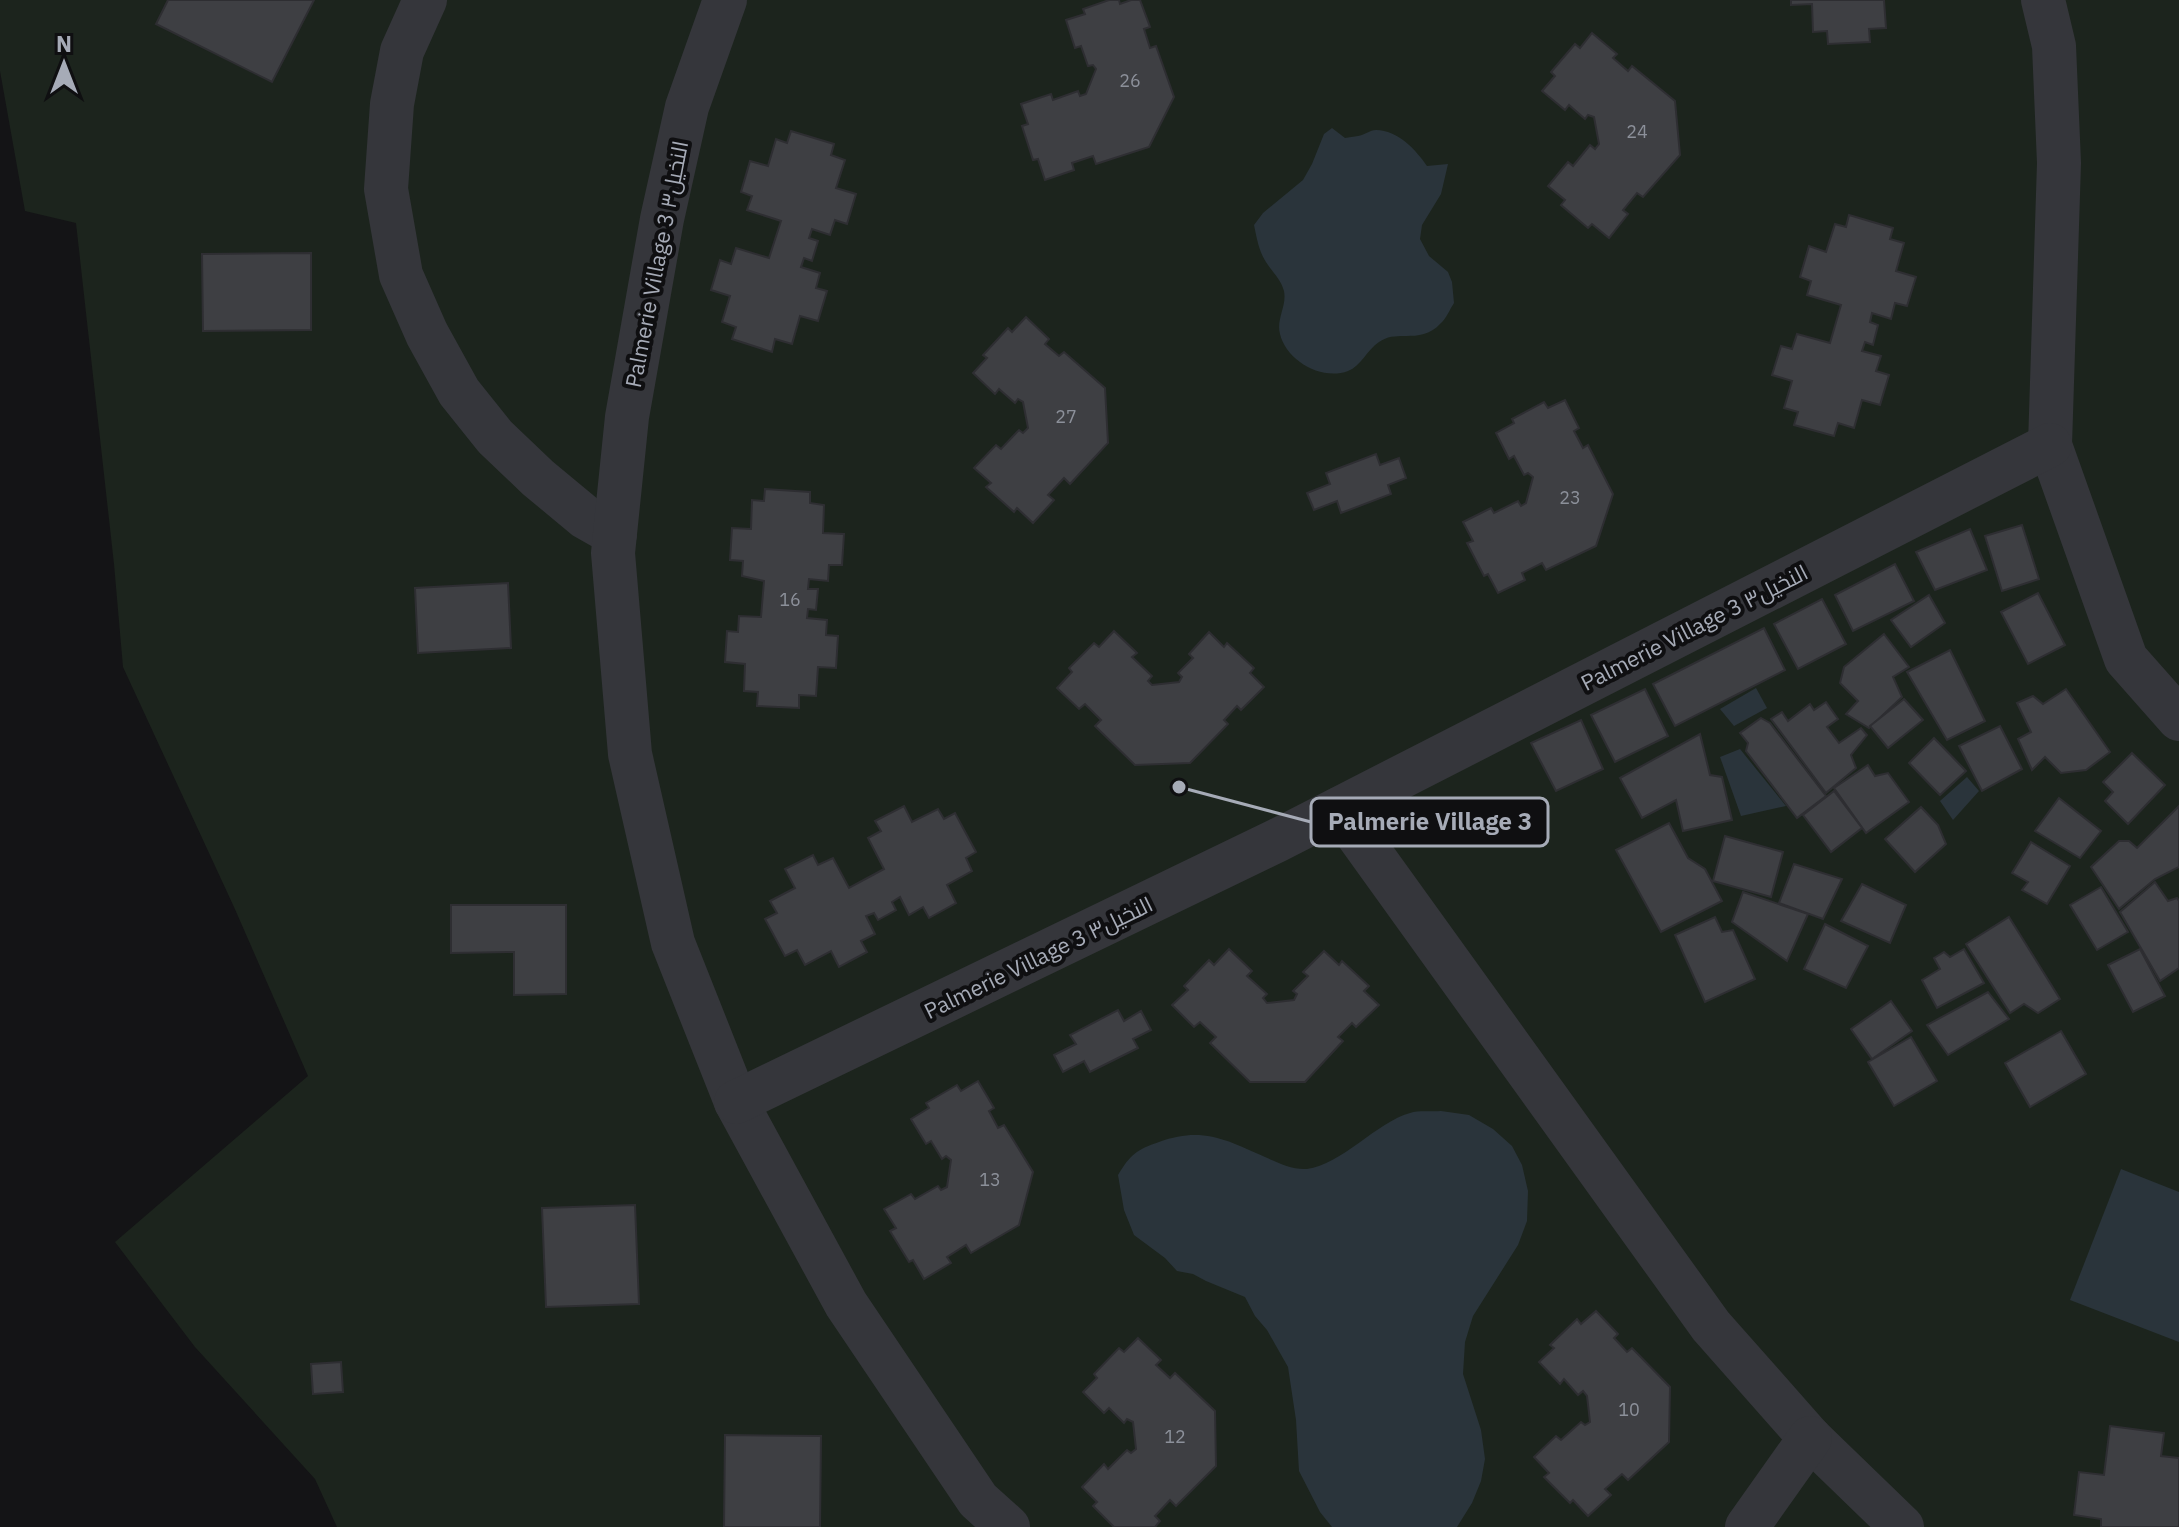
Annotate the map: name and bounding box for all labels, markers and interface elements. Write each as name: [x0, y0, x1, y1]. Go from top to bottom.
north arrow: [24, 24, 104, 104]
text: N: [56, 29, 72, 58]
house number: 26: [1119, 69, 1141, 92]
house number: 24: [1626, 120, 1648, 143]
street label: Palmerie Village 3 النخيل٣: [618, 138, 694, 390]
house number: 27: [1055, 405, 1077, 428]
house number: 23: [1559, 486, 1581, 509]
street label: Palmerie Village 3 النخيل٣: [1576, 557, 1812, 697]
house number: 16: [779, 588, 801, 611]
callout: Palmerie Village 3: [1311, 798, 1548, 846]
text: Palmerie Village 3: [1328, 805, 1532, 837]
street label: Palmerie Village 3 النخيل٣: [919, 889, 1157, 1025]
house number: 13: [979, 1168, 1001, 1191]
house number: 10: [1618, 1398, 1640, 1421]
house number: 12: [1164, 1425, 1186, 1448]

